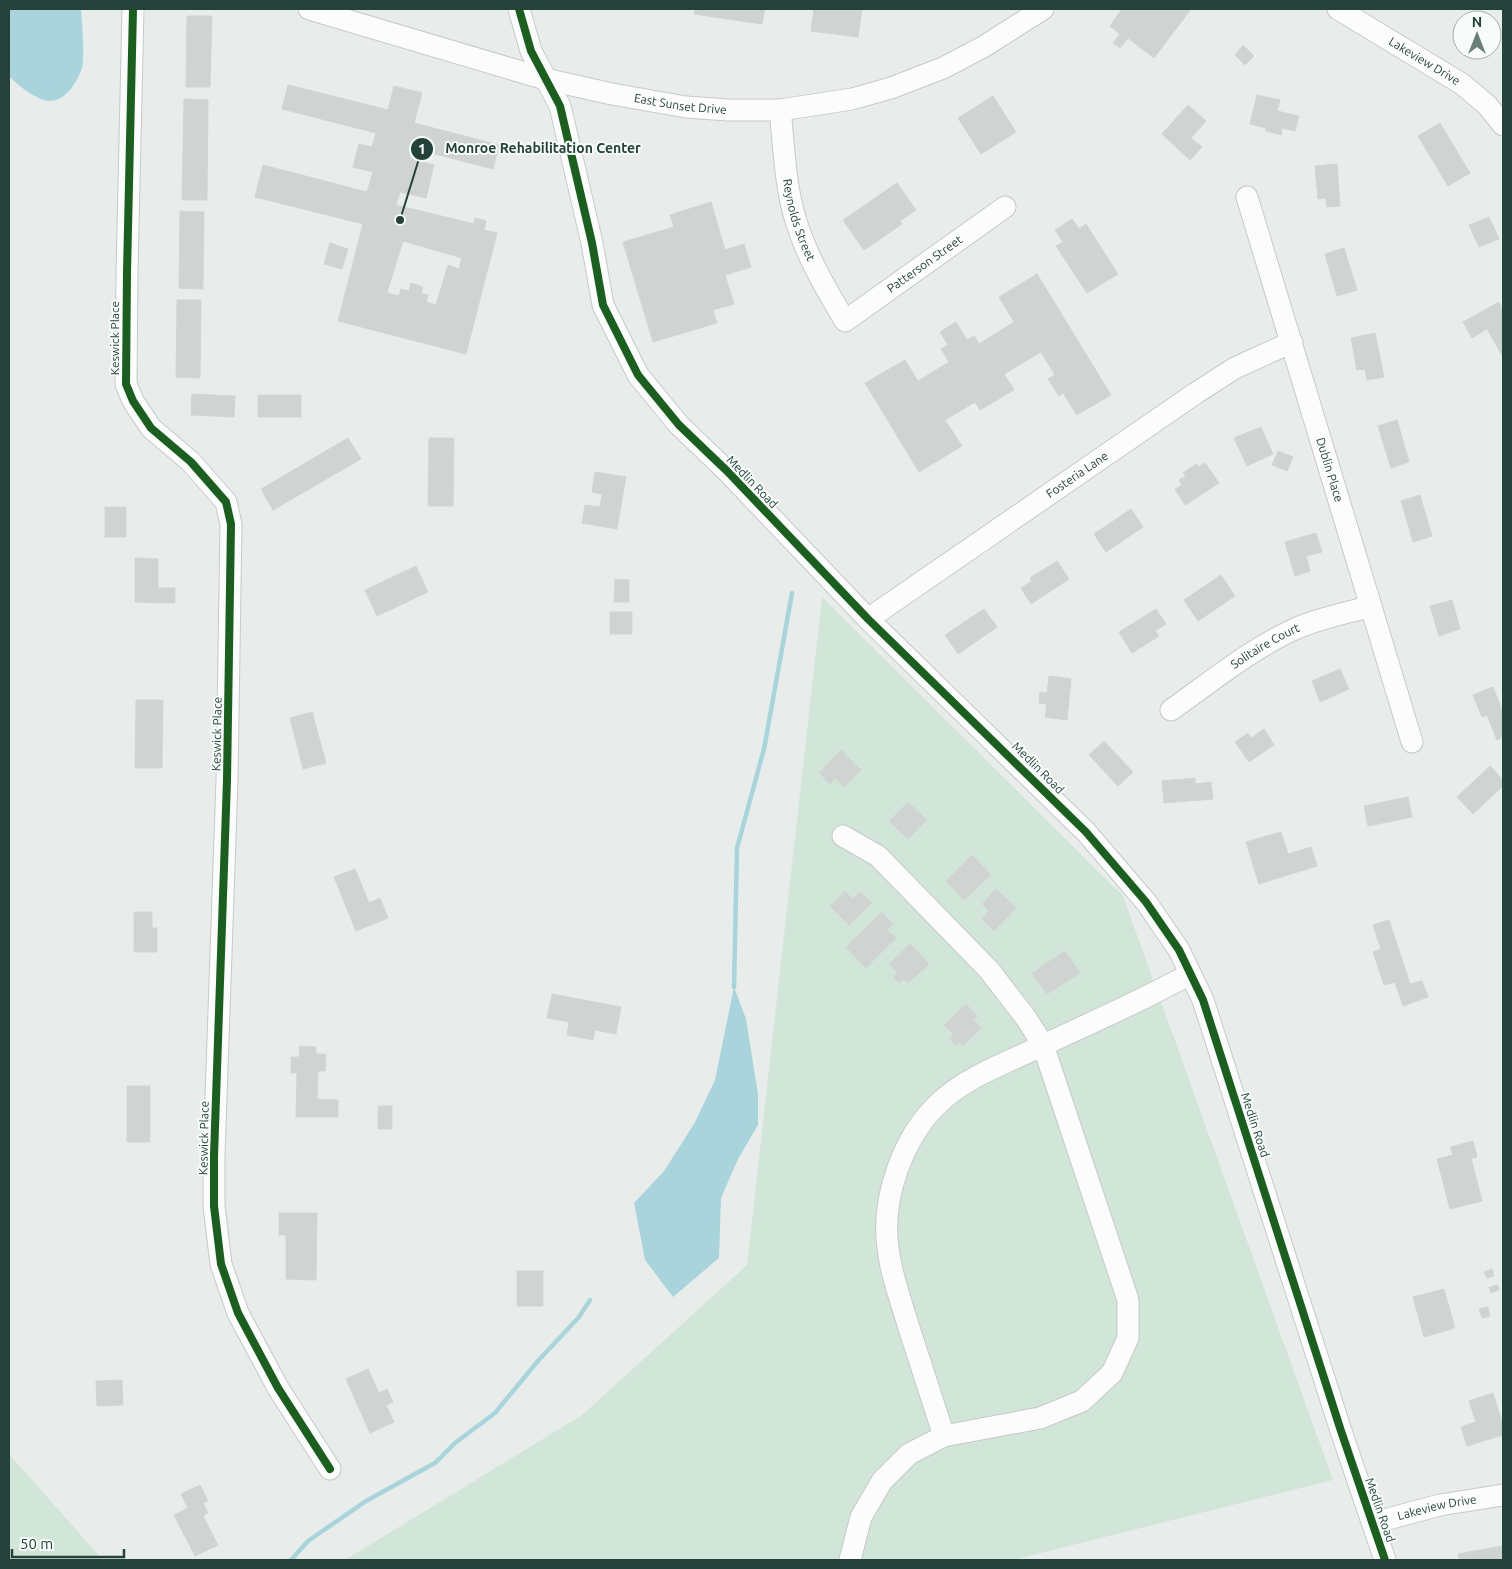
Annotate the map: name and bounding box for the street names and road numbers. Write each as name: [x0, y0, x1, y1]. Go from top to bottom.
street label: Lakeview Drive: [1387, 34, 1463, 87]
street label: East Sunset Drive: [633, 91, 727, 116]
street label: Reynolds Street: [781, 178, 818, 263]
street label: Patterson Street: [884, 232, 965, 295]
street label: Keswick Place: [108, 301, 121, 375]
street label: Dublin Place: [1314, 436, 1346, 503]
street label: Fosteria Lane: [1044, 449, 1110, 500]
street label: Medlin Road: [724, 453, 780, 510]
street label: Solitaire Court: [1228, 621, 1302, 671]
street label: Keswick Place: [209, 697, 224, 771]
street label: Medlin Road: [1010, 739, 1067, 796]
street label: Medlin Road: [1239, 1091, 1272, 1159]
street label: Keswick Place: [196, 1101, 211, 1175]
street label: Medlin Road: [1363, 1476, 1398, 1544]
street label: Lakeview Drive: [1396, 1492, 1477, 1522]

